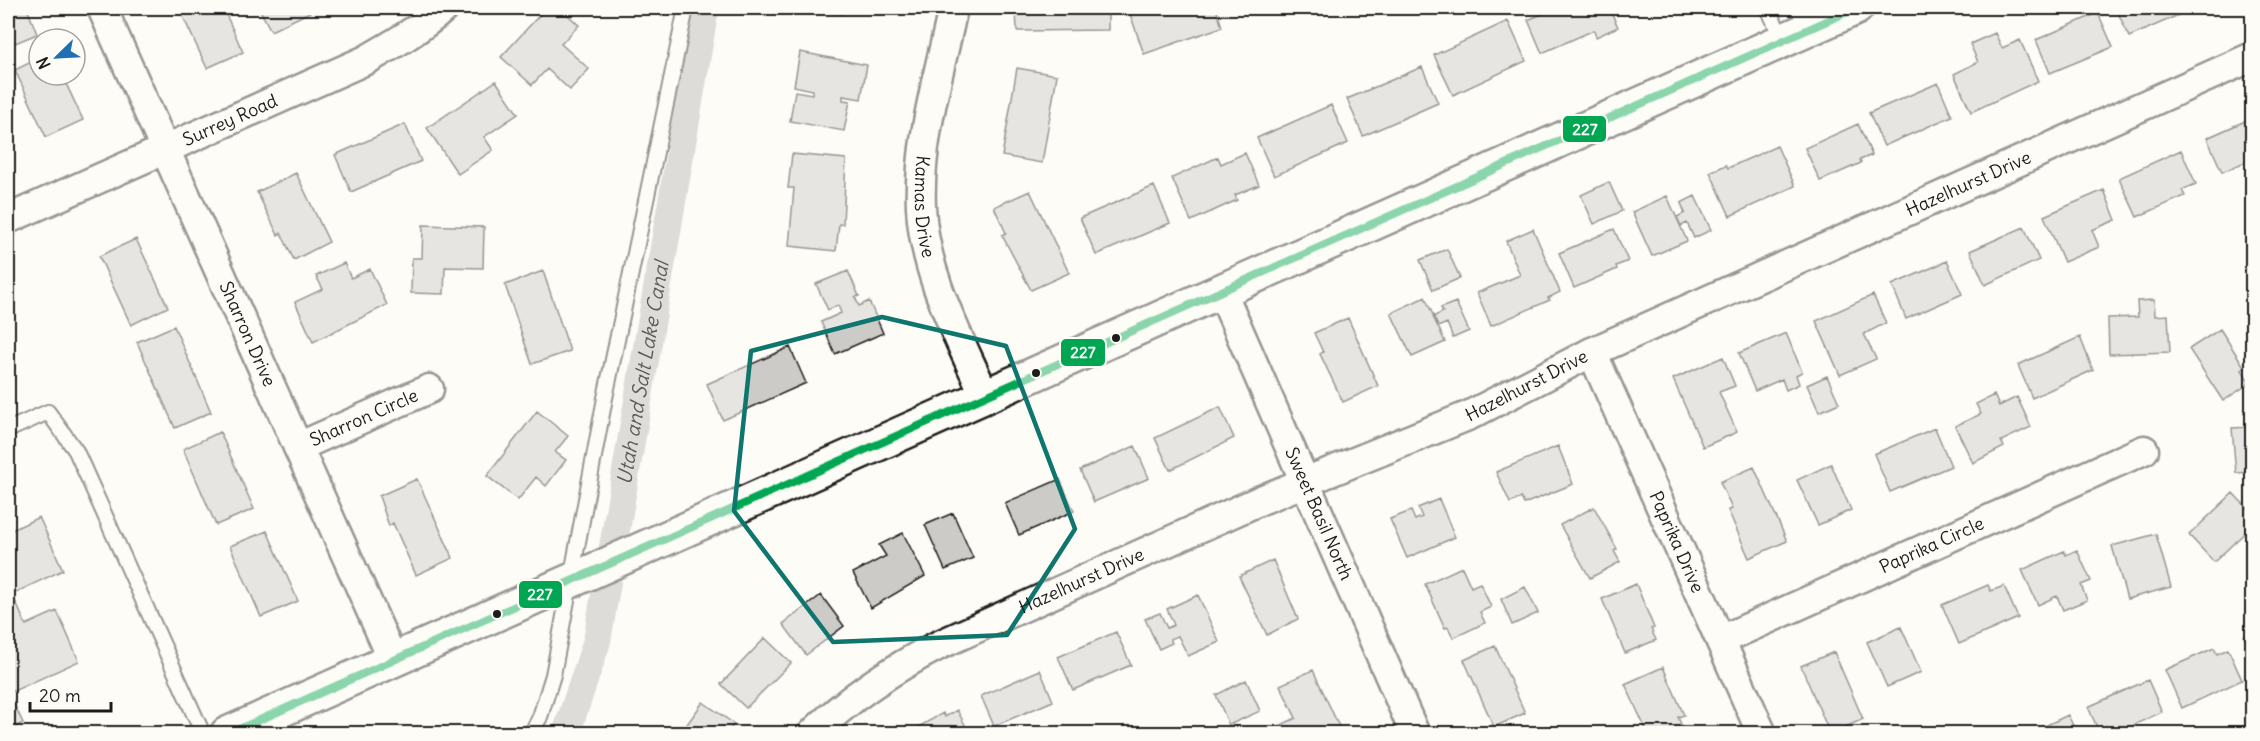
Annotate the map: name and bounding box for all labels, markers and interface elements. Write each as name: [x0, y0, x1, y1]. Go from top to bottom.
north arrow: [27, 27, 87, 87]
text: N: [32, 54, 55, 72]
street label: Surrey Road: [179, 89, 281, 151]
line badge: 227: [1562, 115, 1607, 143]
text: 227: [1572, 119, 1598, 139]
street label: Hazelhurst Drive: [1902, 145, 2034, 221]
street label: Kamas Drive: [910, 155, 940, 260]
water label: Utah and Salt Lake Canal: [611, 257, 674, 486]
street label: Sharron Drive: [214, 278, 281, 390]
unlabelled marker: [1110, 332, 1122, 344]
line badge: 227: [1060, 338, 1106, 367]
text: 227: [1070, 342, 1096, 362]
street label: Hazelhurst Drive: [1461, 344, 1591, 426]
unlabelled marker: [1030, 367, 1042, 379]
street label: Sharron Circle: [306, 383, 421, 451]
street label: Sweet Basil North: [1280, 444, 1358, 584]
street label: Paprika Drive: [1644, 488, 1710, 596]
street label: Paprika Circle: [1876, 511, 1987, 578]
street label: Hazelhurst Drive: [1015, 542, 1147, 618]
line badge: 227: [518, 580, 563, 609]
text: 227: [527, 584, 553, 604]
unlabelled marker: [491, 608, 503, 620]
scale bar: [30, 675, 111, 713]
text: 20 m: [39, 684, 81, 707]

